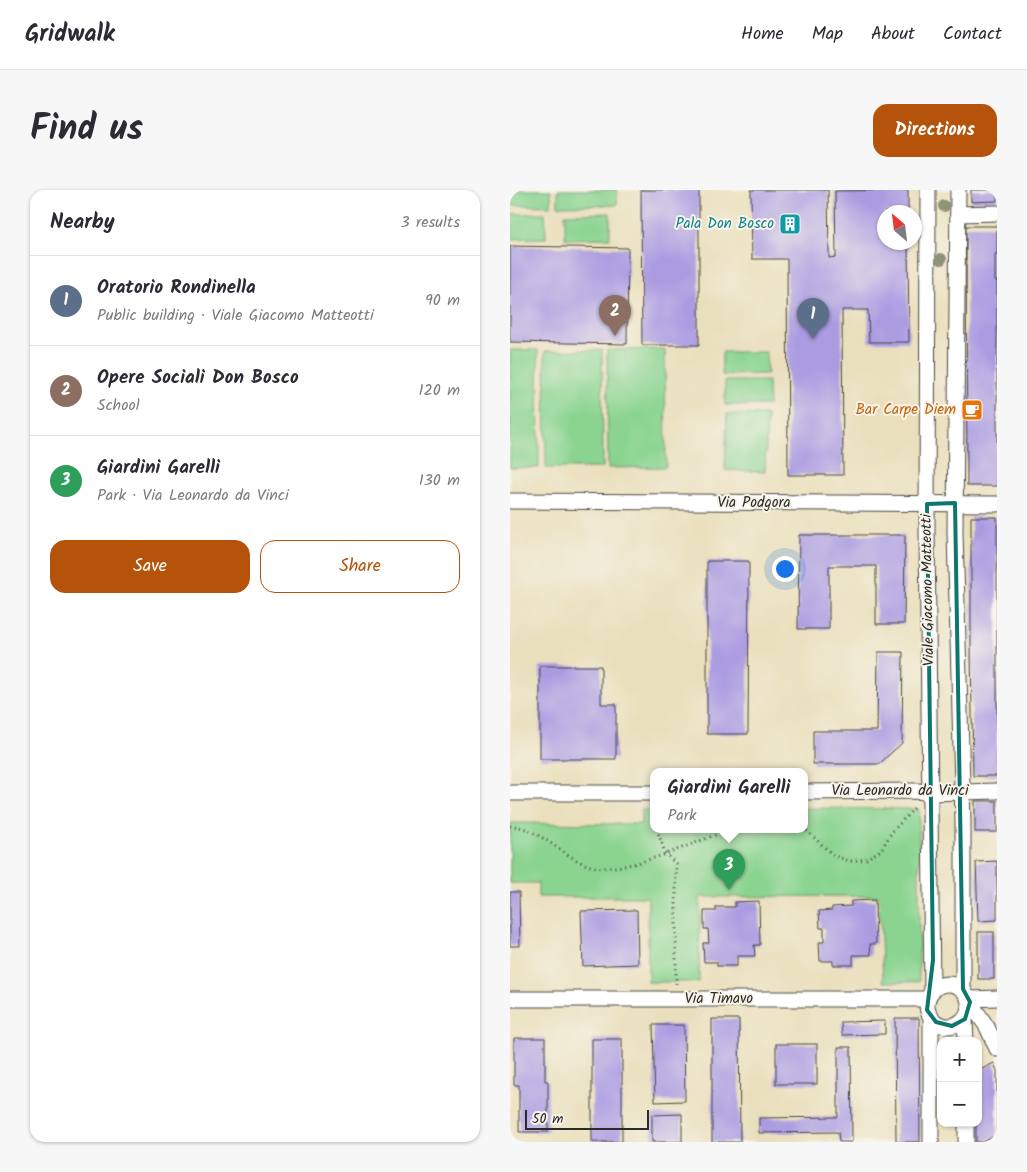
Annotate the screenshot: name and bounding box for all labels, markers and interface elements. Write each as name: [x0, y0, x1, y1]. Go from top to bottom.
text: Gridwalk: [25, 15, 115, 54]
text: Home: [741, 20, 784, 49]
text: Map: [812, 20, 843, 49]
text: About: [871, 20, 915, 49]
text: Contact: [943, 20, 1002, 49]
text: Find us: [30, 102, 143, 158]
button: Directions: [873, 104, 997, 157]
north arrow: [877, 205, 922, 250]
text: Nearby: [50, 206, 115, 239]
text: 3 results: [401, 210, 460, 235]
place label: Pala Don Bosco: [675, 212, 774, 236]
building icon: Pala Don Bosco: [778, 212, 802, 236]
text: Oratorio Rondinella: [97, 273, 256, 303]
text: 1: [64, 288, 68, 313]
text: 90 m: [425, 288, 460, 313]
pin: 2: [599, 295, 631, 336]
pin: 1: [797, 298, 829, 339]
text: Public building · Viale Giacomo Matteotti: [97, 303, 374, 328]
text: Opere Sociali Don Bosco: [97, 363, 299, 393]
text: 2: [61, 378, 71, 403]
text: 120 m: [419, 378, 460, 403]
text: School: [97, 393, 140, 418]
place label: Bar Carpe Diem: [856, 398, 956, 422]
cafe icon: Bar Carpe Diem: [960, 398, 984, 422]
text: Giardini Garelli: [97, 453, 220, 483]
text: 3: [62, 468, 70, 493]
text: 130 m: [419, 468, 460, 493]
text: Park · Via Leonardo da Vinci: [97, 483, 289, 508]
street label: Via Podgora: [718, 491, 790, 515]
street label: Viale Giacomo Matteotti: [915, 512, 941, 666]
button: Save: [50, 540, 250, 593]
button: Share: [260, 540, 460, 593]
your location: [772, 556, 798, 582]
popup: [650, 768, 808, 833]
text: Giardini Garelli: [667, 773, 791, 803]
street label: Via Leonardo da Vinci: [832, 779, 970, 803]
text: Park: [667, 803, 696, 828]
pin: 3: [713, 849, 745, 890]
street label: Via Timavo: [685, 987, 753, 1011]
map controls: [937, 1037, 982, 1127]
button: +: [937, 1037, 982, 1082]
button: −: [937, 1082, 982, 1127]
scale bar: [525, 1107, 649, 1130]
text: 50 m: [532, 1108, 563, 1130]

